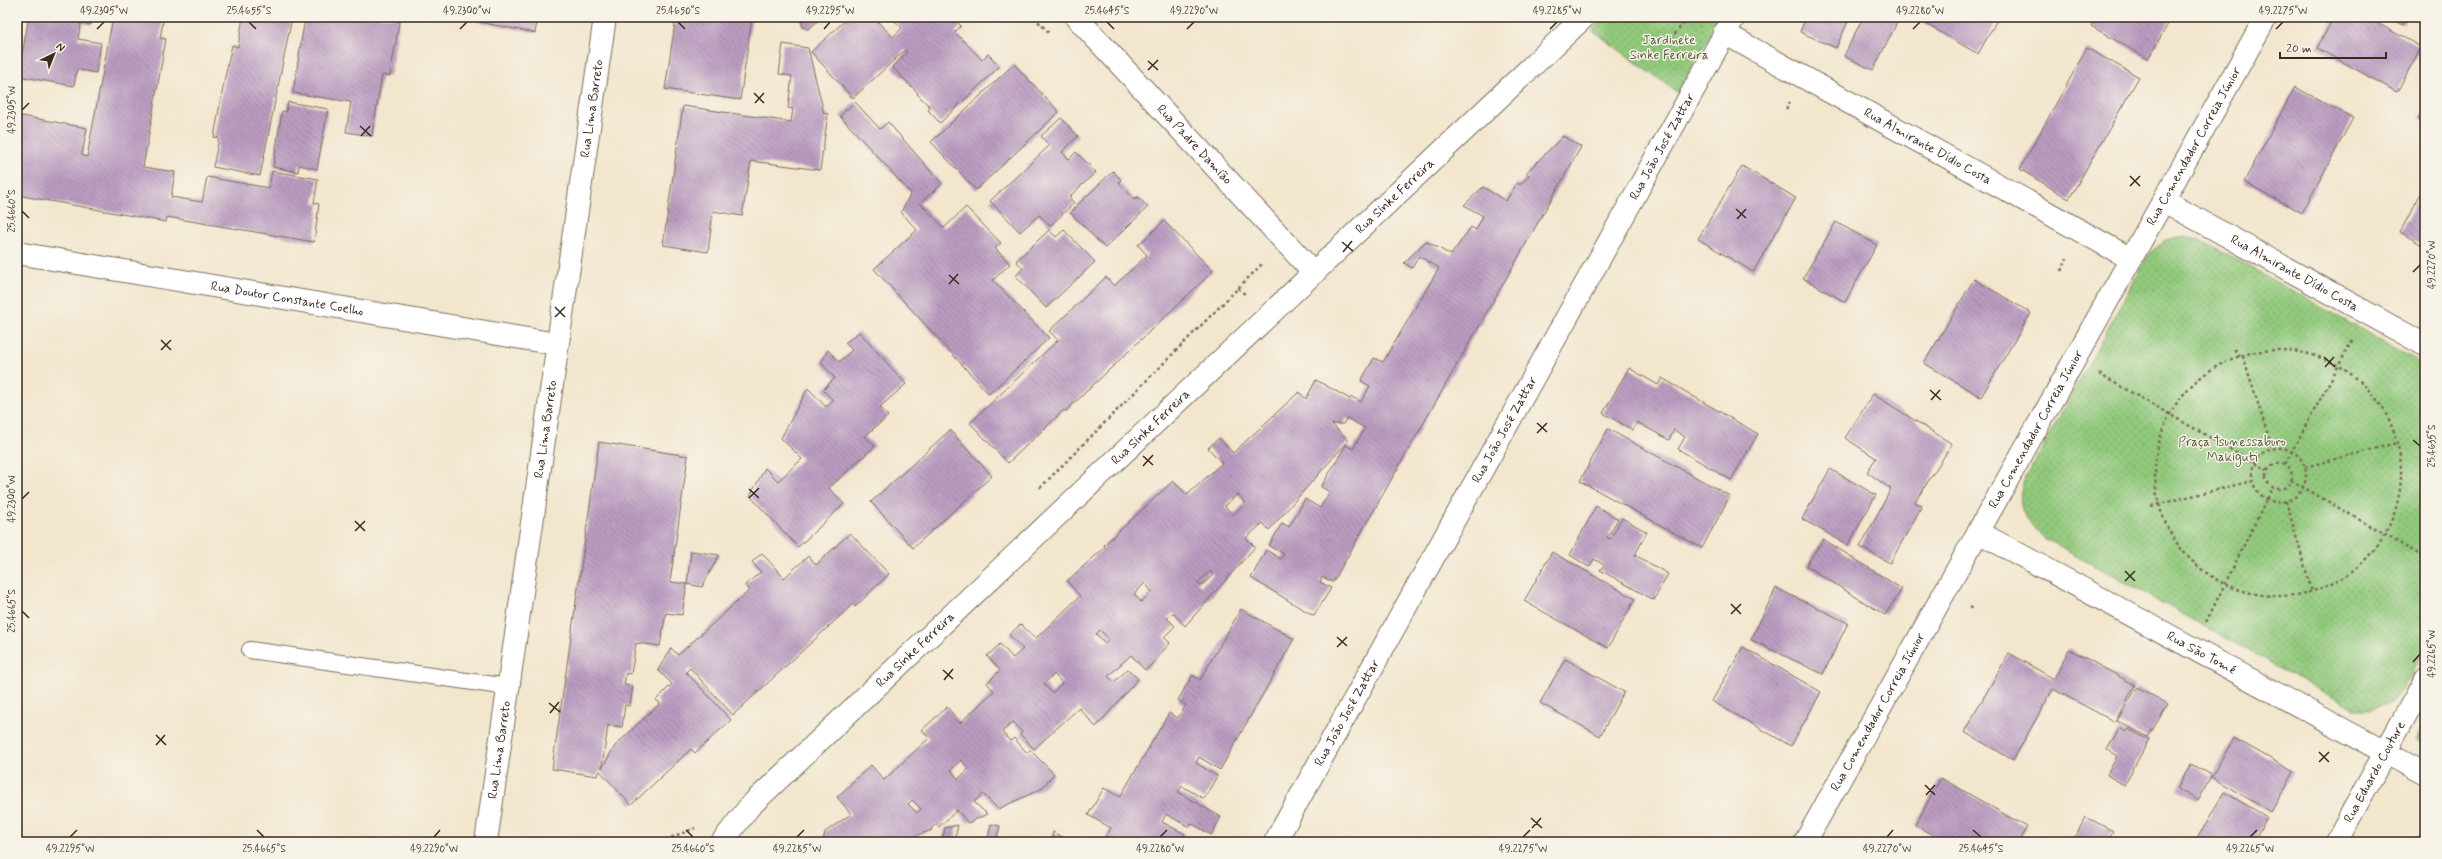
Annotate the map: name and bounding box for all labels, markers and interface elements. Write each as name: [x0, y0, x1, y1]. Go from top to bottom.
text: 49.2305°W: [80, 4, 128, 18]
text: 25.4655°S: [227, 4, 272, 18]
text: 49.2300°W: [443, 4, 491, 18]
text: 25.4650°S: [656, 4, 700, 18]
text: 49.2295°W: [806, 4, 854, 18]
text: 25.4645°S: [1085, 4, 1130, 18]
text: 49.2290°W: [1170, 4, 1218, 18]
text: 49.2285°W: [1533, 4, 1581, 18]
text: 49.2280°W: [1896, 4, 1944, 18]
text: 49.2275°W: [2259, 4, 2307, 18]
park label: Jardinete Sinke Ferreira: [1630, 32, 1709, 64]
north arrow: [34, 34, 74, 74]
scale bar: [2280, 34, 2386, 60]
text: N: [53, 40, 68, 55]
text: 20 m: [2286, 41, 2312, 57]
street label: Rua Lima Barreto: [576, 58, 607, 159]
street label: Rua Comendador Correia Júnior: [2143, 63, 2245, 229]
text: 49.2305°W: [5, 86, 19, 134]
street label: Rua João José Zattar: [1625, 90, 1699, 203]
street label: Rua Padre Damião: [1153, 101, 1236, 188]
street label: Rua Almirante Dídio Costa: [1861, 104, 1995, 189]
street label: Rua Sinke Ferreira: [1352, 155, 1438, 238]
text: 25.4660°S: [5, 189, 19, 233]
street label: Rua Almirante Dídio Costa: [2227, 231, 2362, 315]
text: 49.2270°W: [2425, 241, 2439, 289]
street label: Rua Doutor Constante Coelho: [210, 277, 365, 320]
street label: Rua Comendador Correia Júnior: [1985, 346, 2087, 511]
street label: Rua João José Zattar: [1468, 373, 1541, 486]
street label: Rua Lima Barreto: [530, 379, 561, 479]
street label: Rua Sinke Ferreira: [1108, 385, 1194, 468]
text: 25.4635°S: [2425, 424, 2439, 467]
park label: Praça Tsunessaburo Makiguti: [2178, 434, 2286, 467]
text: 49.2300°W: [5, 475, 19, 523]
text: 25.4665°S: [5, 589, 19, 633]
street label: Rua Sinke Ferreira: [872, 608, 958, 691]
street label: Rua São Tomé: [2164, 627, 2239, 679]
street label: Rua Comendador Correia Júnior: [1827, 629, 1929, 794]
text: 49.2265°W: [2425, 630, 2439, 678]
street label: Rua João José Zattar: [1310, 656, 1384, 769]
street label: Rua Lima Barreto: [484, 699, 515, 800]
street label: Rua Eduardo Couture: [2340, 718, 2409, 826]
text: 49.2295°W: [46, 842, 94, 856]
text: 25.4665°S: [242, 842, 286, 856]
text: 49.2290°W: [410, 842, 458, 856]
text: 25.4660°S: [671, 842, 715, 856]
text: 49.2285°W: [773, 842, 821, 856]
text: 49.2280°W: [1136, 842, 1184, 856]
text: 49.2275°W: [1499, 842, 1547, 856]
text: 49.2270°W: [1863, 842, 1911, 856]
text: 25.4645°S: [1959, 842, 2004, 856]
text: 49.2265°W: [2226, 842, 2274, 856]

